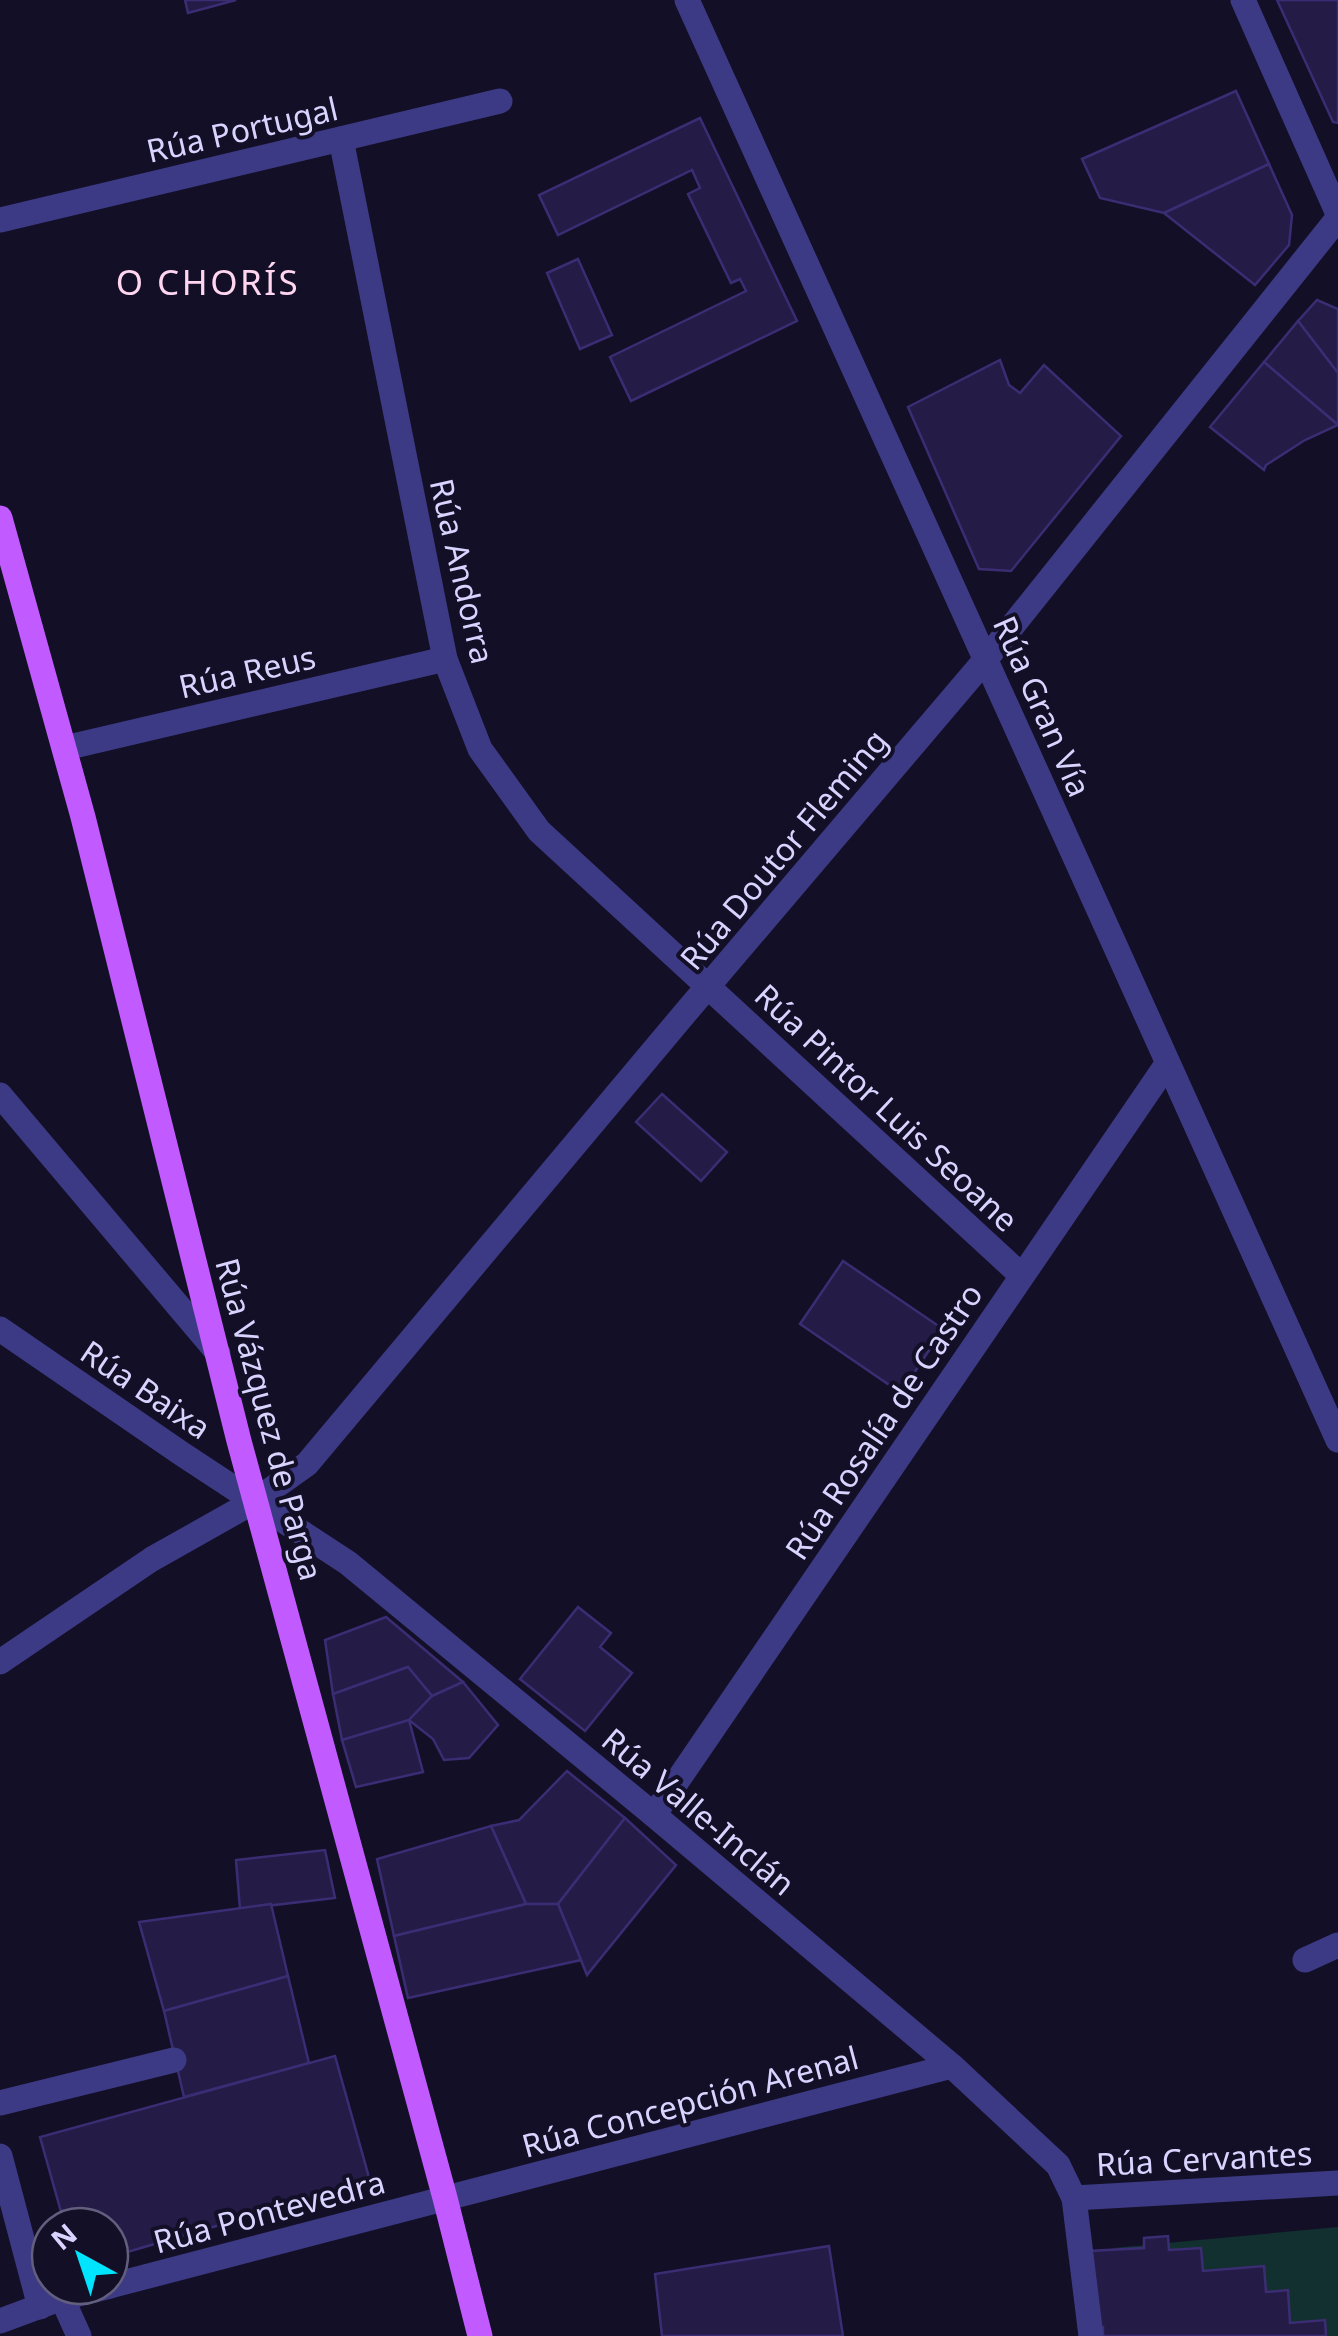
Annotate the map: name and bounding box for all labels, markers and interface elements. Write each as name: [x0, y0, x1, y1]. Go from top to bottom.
street label: Rúa Portugal: [142, 86, 342, 172]
district label: O CHORÍS: [116, 258, 300, 305]
street label: Rúa Andorra: [421, 474, 505, 668]
street label: Rúa Gran Vía: [984, 609, 1102, 803]
street label: Rúa Reus: [174, 634, 320, 708]
street label: Rúa Doutor Fleming: [670, 720, 896, 978]
street label: Rúa Pintor Luis Seoane: [746, 974, 1028, 1240]
street label: Rúa Vázquez de Parga: [206, 1253, 334, 1585]
street label: Rúa Rosalía de Castro: [774, 1275, 992, 1567]
street label: Rúa Baixa: [73, 1330, 219, 1448]
street label: Rúa Valle-Inclán: [594, 1718, 804, 1904]
street label: Rúa Concepción Arenal: [517, 2035, 863, 2167]
street label: Rúa Cervantes: [1095, 2131, 1313, 2185]
street label: Rúa Pontevedra: [149, 2159, 389, 2263]
north arrow: [30, 2206, 130, 2306]
text: N: [42, 2214, 84, 2258]

